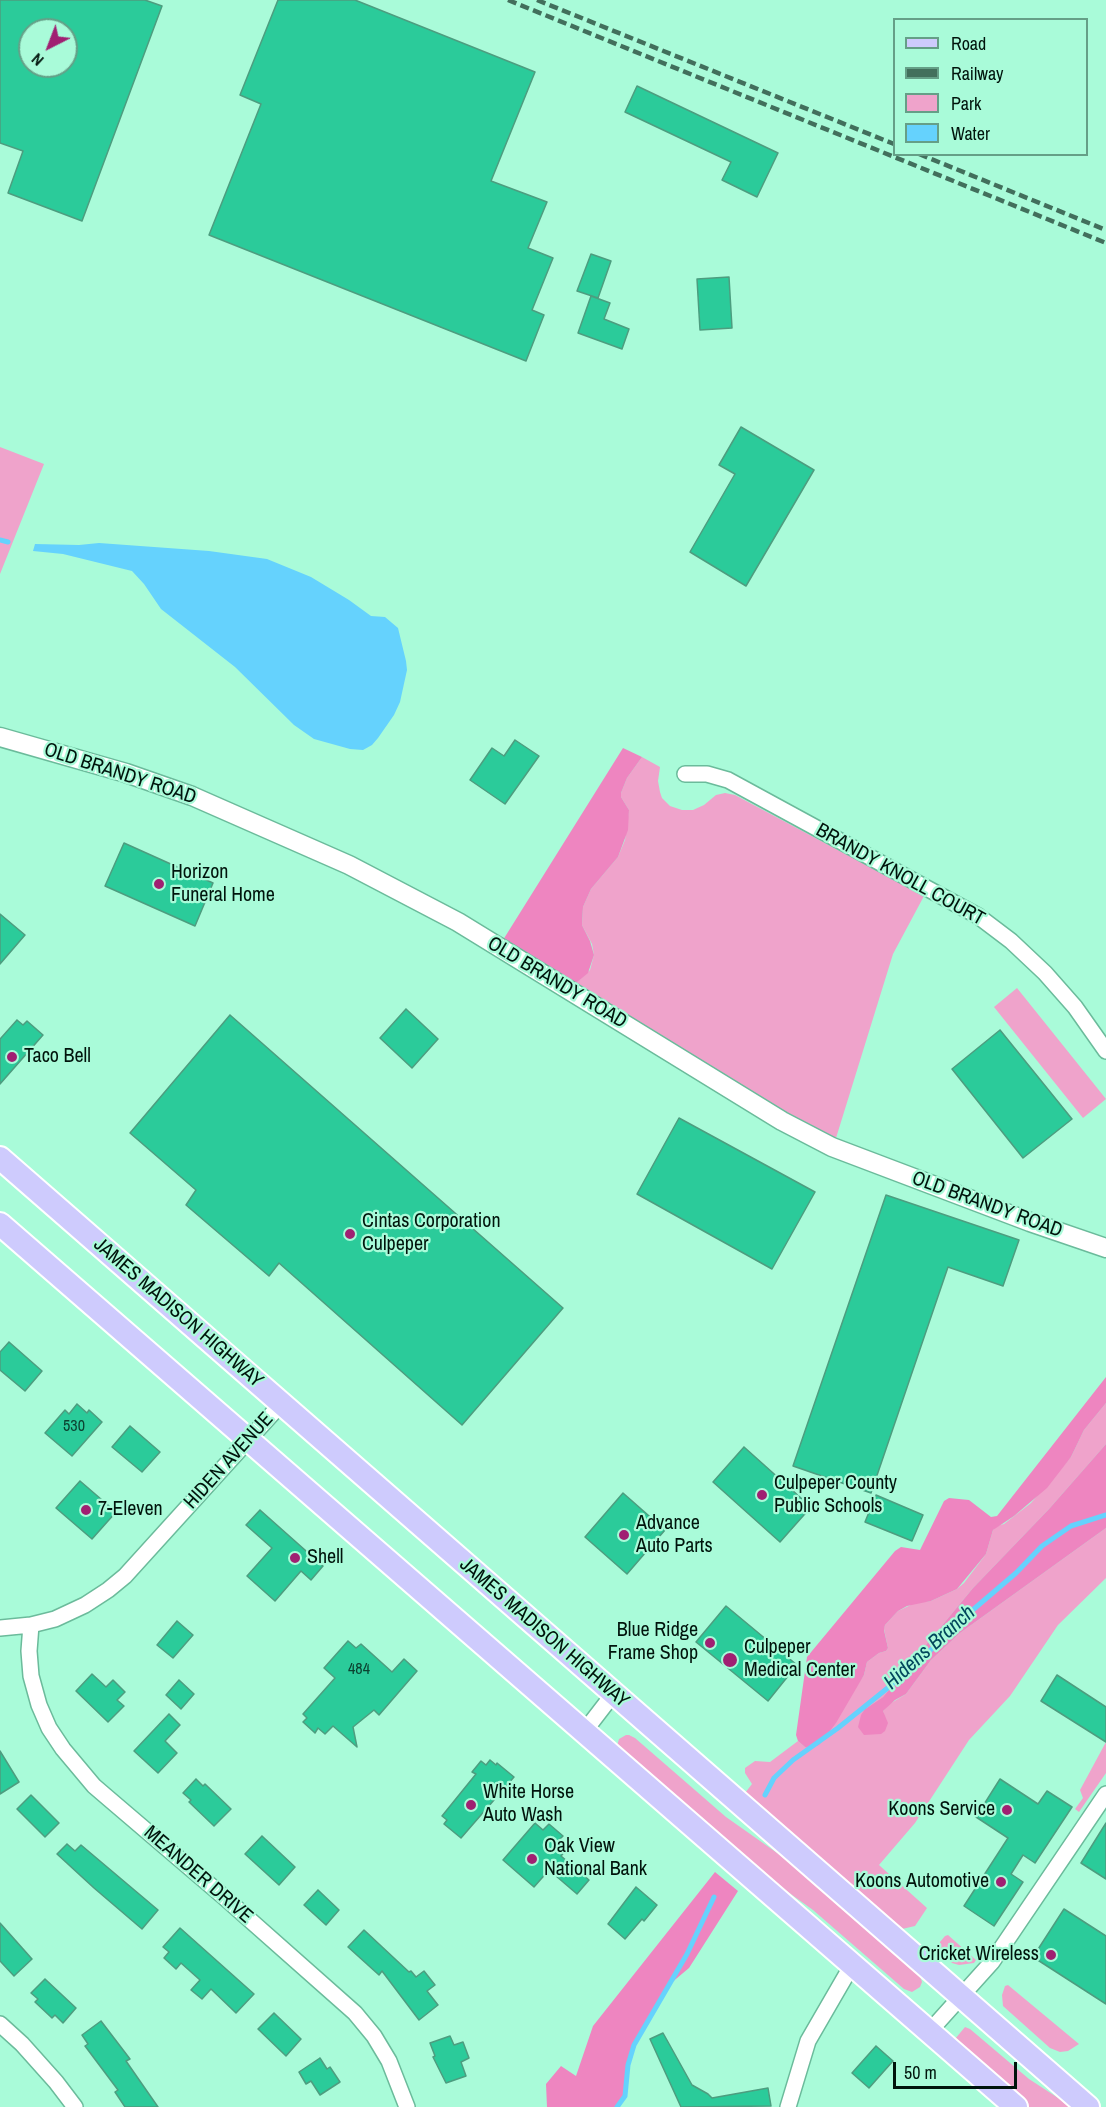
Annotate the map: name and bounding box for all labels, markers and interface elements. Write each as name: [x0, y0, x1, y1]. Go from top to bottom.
north arrow: [18, 18, 78, 78]
legend: [893, 18, 1088, 156]
text: Road: [951, 31, 986, 56]
text: N: [26, 49, 48, 71]
text: Railway: [951, 61, 1004, 86]
text: Park: [951, 91, 981, 116]
text: Water: [951, 121, 990, 146]
street label: OLD BRANDY ROAD: [41, 738, 199, 810]
street label: BRANDY KNOLL COURT: [811, 819, 989, 931]
place label: Horizon Funeral Home: [171, 861, 275, 908]
marker: Horizon Funeral Home: [152, 877, 166, 891]
street label: OLD BRANDY ROAD: [483, 932, 631, 1034]
place label: Taco Bell: [24, 1045, 91, 1069]
marker: Taco Bell: [5, 1050, 19, 1064]
street label: OLD BRANDY ROAD: [908, 1167, 1066, 1243]
place label: Cintas Corporation Culpeper: [362, 1210, 501, 1257]
marker: Cintas Corporation Culpeper: [343, 1227, 357, 1241]
street label: JAMES MADISON HIGHWAY: [88, 1233, 268, 1393]
street label: HIDEN AVENUE: [179, 1408, 279, 1514]
house number: 530: [63, 1417, 85, 1437]
place label: Culpeper County Public Schools: [774, 1472, 897, 1519]
marker: Culpeper County Public Schools: [755, 1488, 769, 1502]
place label: 7-Eleven: [98, 1498, 163, 1522]
marker: 7-Eleven: [79, 1503, 93, 1517]
place label: Advance Auto Parts: [636, 1512, 713, 1559]
marker: Advance Auto Parts: [617, 1528, 631, 1542]
place label: Shell: [307, 1546, 343, 1570]
marker: Shell: [288, 1551, 302, 1565]
street label: JAMES MADISON HIGHWAY: [454, 1553, 634, 1713]
water label: Hidens Branch: [879, 1601, 981, 1695]
place label: Blue Ridge Frame Shop: [608, 1619, 698, 1666]
marker: Blue Ridge Frame Shop: [703, 1636, 717, 1650]
place label: Culpeper Medical Center: [744, 1636, 855, 1683]
marker: Culpeper Medical Center: [721, 1651, 739, 1669]
house number: 484: [348, 1660, 370, 1680]
place label: White Horse Auto Wash: [483, 1781, 574, 1828]
marker: White Horse Auto Wash: [464, 1798, 478, 1812]
place label: Koons Service: [888, 1798, 995, 1822]
marker: Koons Service: [1000, 1803, 1014, 1817]
street label: MEANDER DRIVE: [139, 1821, 257, 1929]
place label: Oak View National Bank: [544, 1835, 647, 1882]
marker: Oak View National Bank: [525, 1852, 539, 1866]
place label: Koons Automotive: [855, 1870, 989, 1894]
marker: Koons Automotive: [994, 1875, 1008, 1889]
place label: Cricket Wireless: [919, 1943, 1039, 1967]
marker: Cricket Wireless: [1044, 1948, 1058, 1962]
scale bar: [896, 2050, 1020, 2088]
text: 50 m: [904, 2060, 937, 2085]

